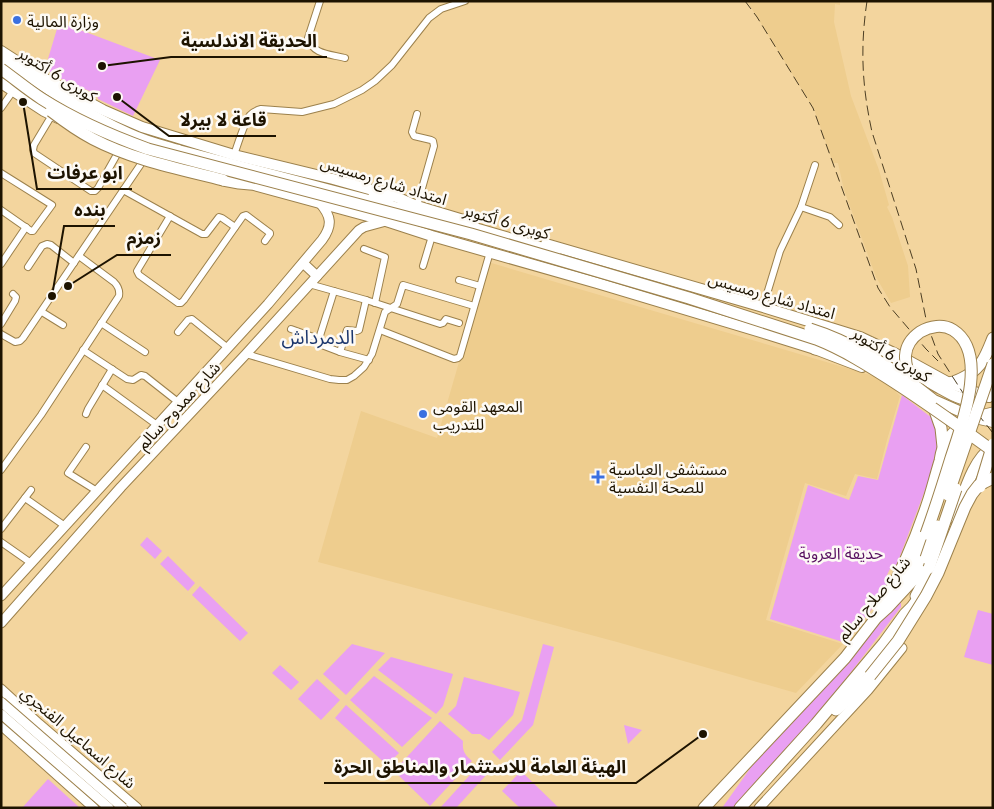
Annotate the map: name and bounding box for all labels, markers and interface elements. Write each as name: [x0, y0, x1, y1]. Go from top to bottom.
place label: وزارة المالية: [27, 11, 99, 31]
marker: وزارة المالية: [11, 14, 23, 26]
callout: الحديقة الاندلسية: [171, 24, 327, 57]
text: الحديقة الاندلسية: [181, 29, 317, 51]
street label: كوبرى 6 أكتوبر: [14, 42, 101, 107]
callout: قاعة لا بيرلا: [169, 103, 276, 136]
text: قاعة لا بيرلا: [179, 108, 267, 131]
street label: امتداد شارع رمسيس: [317, 152, 449, 212]
callout: ابو عرفات: [37, 156, 132, 189]
text: ابو عرفات: [47, 161, 123, 184]
callout: بنده: [64, 193, 115, 226]
text: بنده: [74, 198, 106, 220]
street label: كوبرى 6 أكتوبر: [460, 199, 553, 243]
callout: زمزم: [117, 222, 171, 255]
text: زمزم: [127, 226, 161, 251]
street label: امتداد شارع رمسيس: [705, 268, 838, 326]
street label: كوبرى 6 أكتوبر: [848, 322, 935, 387]
district label: الدمرداش: [281, 325, 355, 349]
street label: شارع ممدوح سالم: [132, 357, 226, 456]
place label: المعهد القومى للتدريب: [433, 396, 523, 434]
marker: المعهد القومى للتدريب: [417, 408, 429, 420]
place label: مستشفى العباسية للصحة النفسية: [609, 459, 727, 496]
marker: مستشفى العباسية للصحة النفسية: [591, 470, 605, 484]
park label: حديقة العروبة: [799, 543, 883, 563]
street label: شارع صلاح سالم: [832, 552, 917, 647]
street label: شارع اسماعيل الفنجري: [15, 682, 140, 795]
callout: الهيئة العامة للاستثمار والمناطق الحرة: [324, 750, 636, 783]
text: الهيئة العامة للاستثمار والمناطق الحرة: [334, 755, 626, 778]

